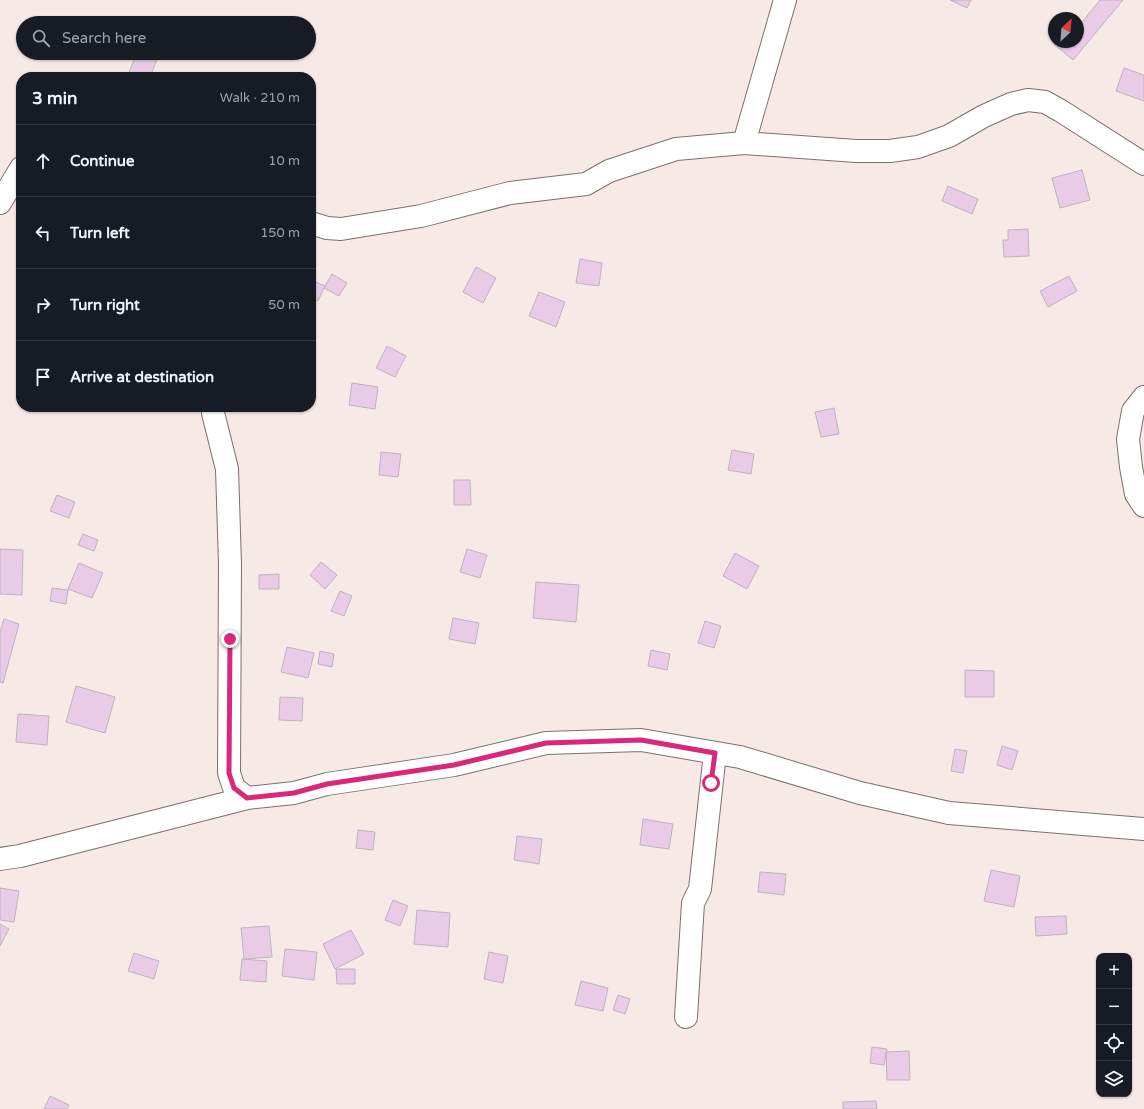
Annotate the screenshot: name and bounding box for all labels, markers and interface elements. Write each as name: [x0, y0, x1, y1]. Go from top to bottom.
north arrow: [1048, 12, 1084, 48]
search box: [16, 16, 316, 60]
icon: search: [30, 27, 52, 49]
text: Search here: [62, 29, 146, 47]
text: 3 min: [32, 88, 77, 109]
text: Walk · 210 m: [220, 90, 300, 106]
icon: ahead: [32, 150, 54, 172]
text: Continue: [70, 152, 134, 170]
text: 10 m: [268, 153, 300, 169]
icon: left: [32, 222, 54, 244]
text: Turn left: [70, 224, 130, 242]
text: 150 m: [260, 225, 300, 241]
icon: right: [32, 294, 54, 316]
text: Turn right: [70, 296, 140, 314]
text: 50 m: [268, 297, 300, 313]
icon: arrive: [32, 366, 54, 388]
text: Arrive at destination: [70, 368, 214, 386]
route end: [221, 630, 239, 648]
route start: [702, 774, 720, 792]
map controls: [1096, 953, 1132, 1097]
button: +: [1096, 953, 1132, 989]
button: −: [1096, 989, 1132, 1025]
button: locate: [1096, 1025, 1132, 1061]
button: layers: [1096, 1061, 1132, 1097]

